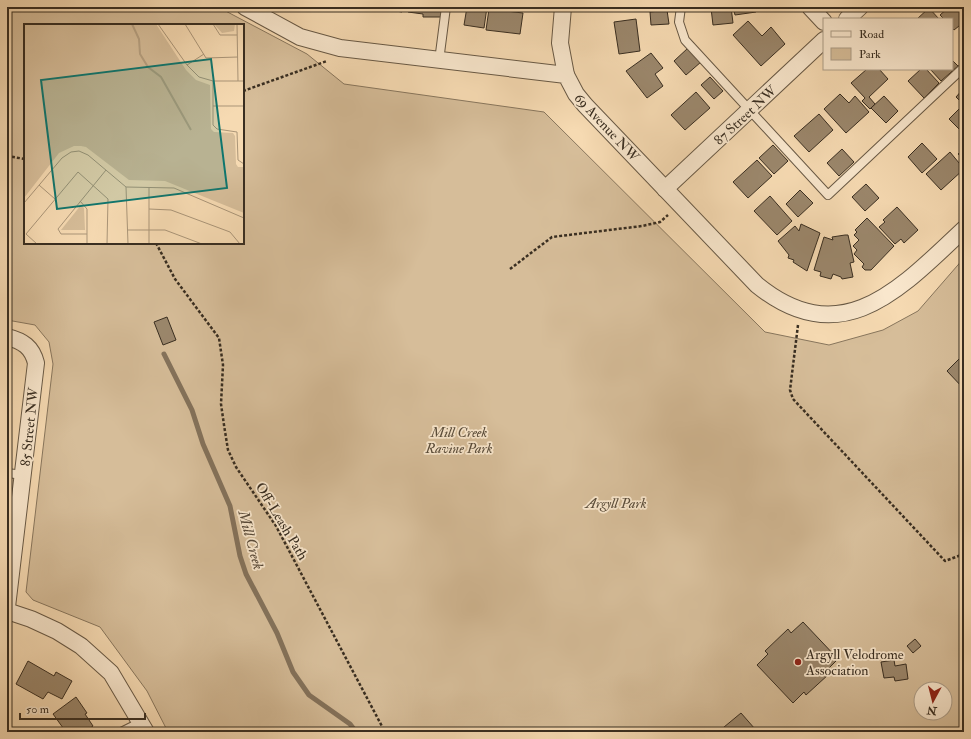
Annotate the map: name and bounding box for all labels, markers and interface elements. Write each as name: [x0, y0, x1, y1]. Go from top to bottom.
legend: [823, 18, 953, 70]
inset map: [24, 24, 244, 244]
text: Road: [859, 27, 884, 42]
text: Park: [859, 47, 881, 62]
street label: 87 Street NW: [711, 82, 781, 149]
street label: 69 Avenue NW: [571, 90, 643, 166]
street label: 85 Street NW: [17, 386, 42, 467]
park label: Mill Creek Ravine Park: [424, 424, 493, 457]
street label: Off-Leash Path: [252, 479, 312, 564]
park label: Argyll Park: [583, 495, 647, 512]
water label: Mill Creek: [233, 507, 268, 572]
place label: Argyll Velodrome Association: [805, 646, 904, 679]
marker: Argyll Velodrome Association: [793, 657, 803, 667]
north arrow: [913, 681, 953, 721]
scale bar: [20, 695, 145, 721]
text: 50 m: [26, 702, 50, 717]
text: N: [925, 703, 939, 718]

